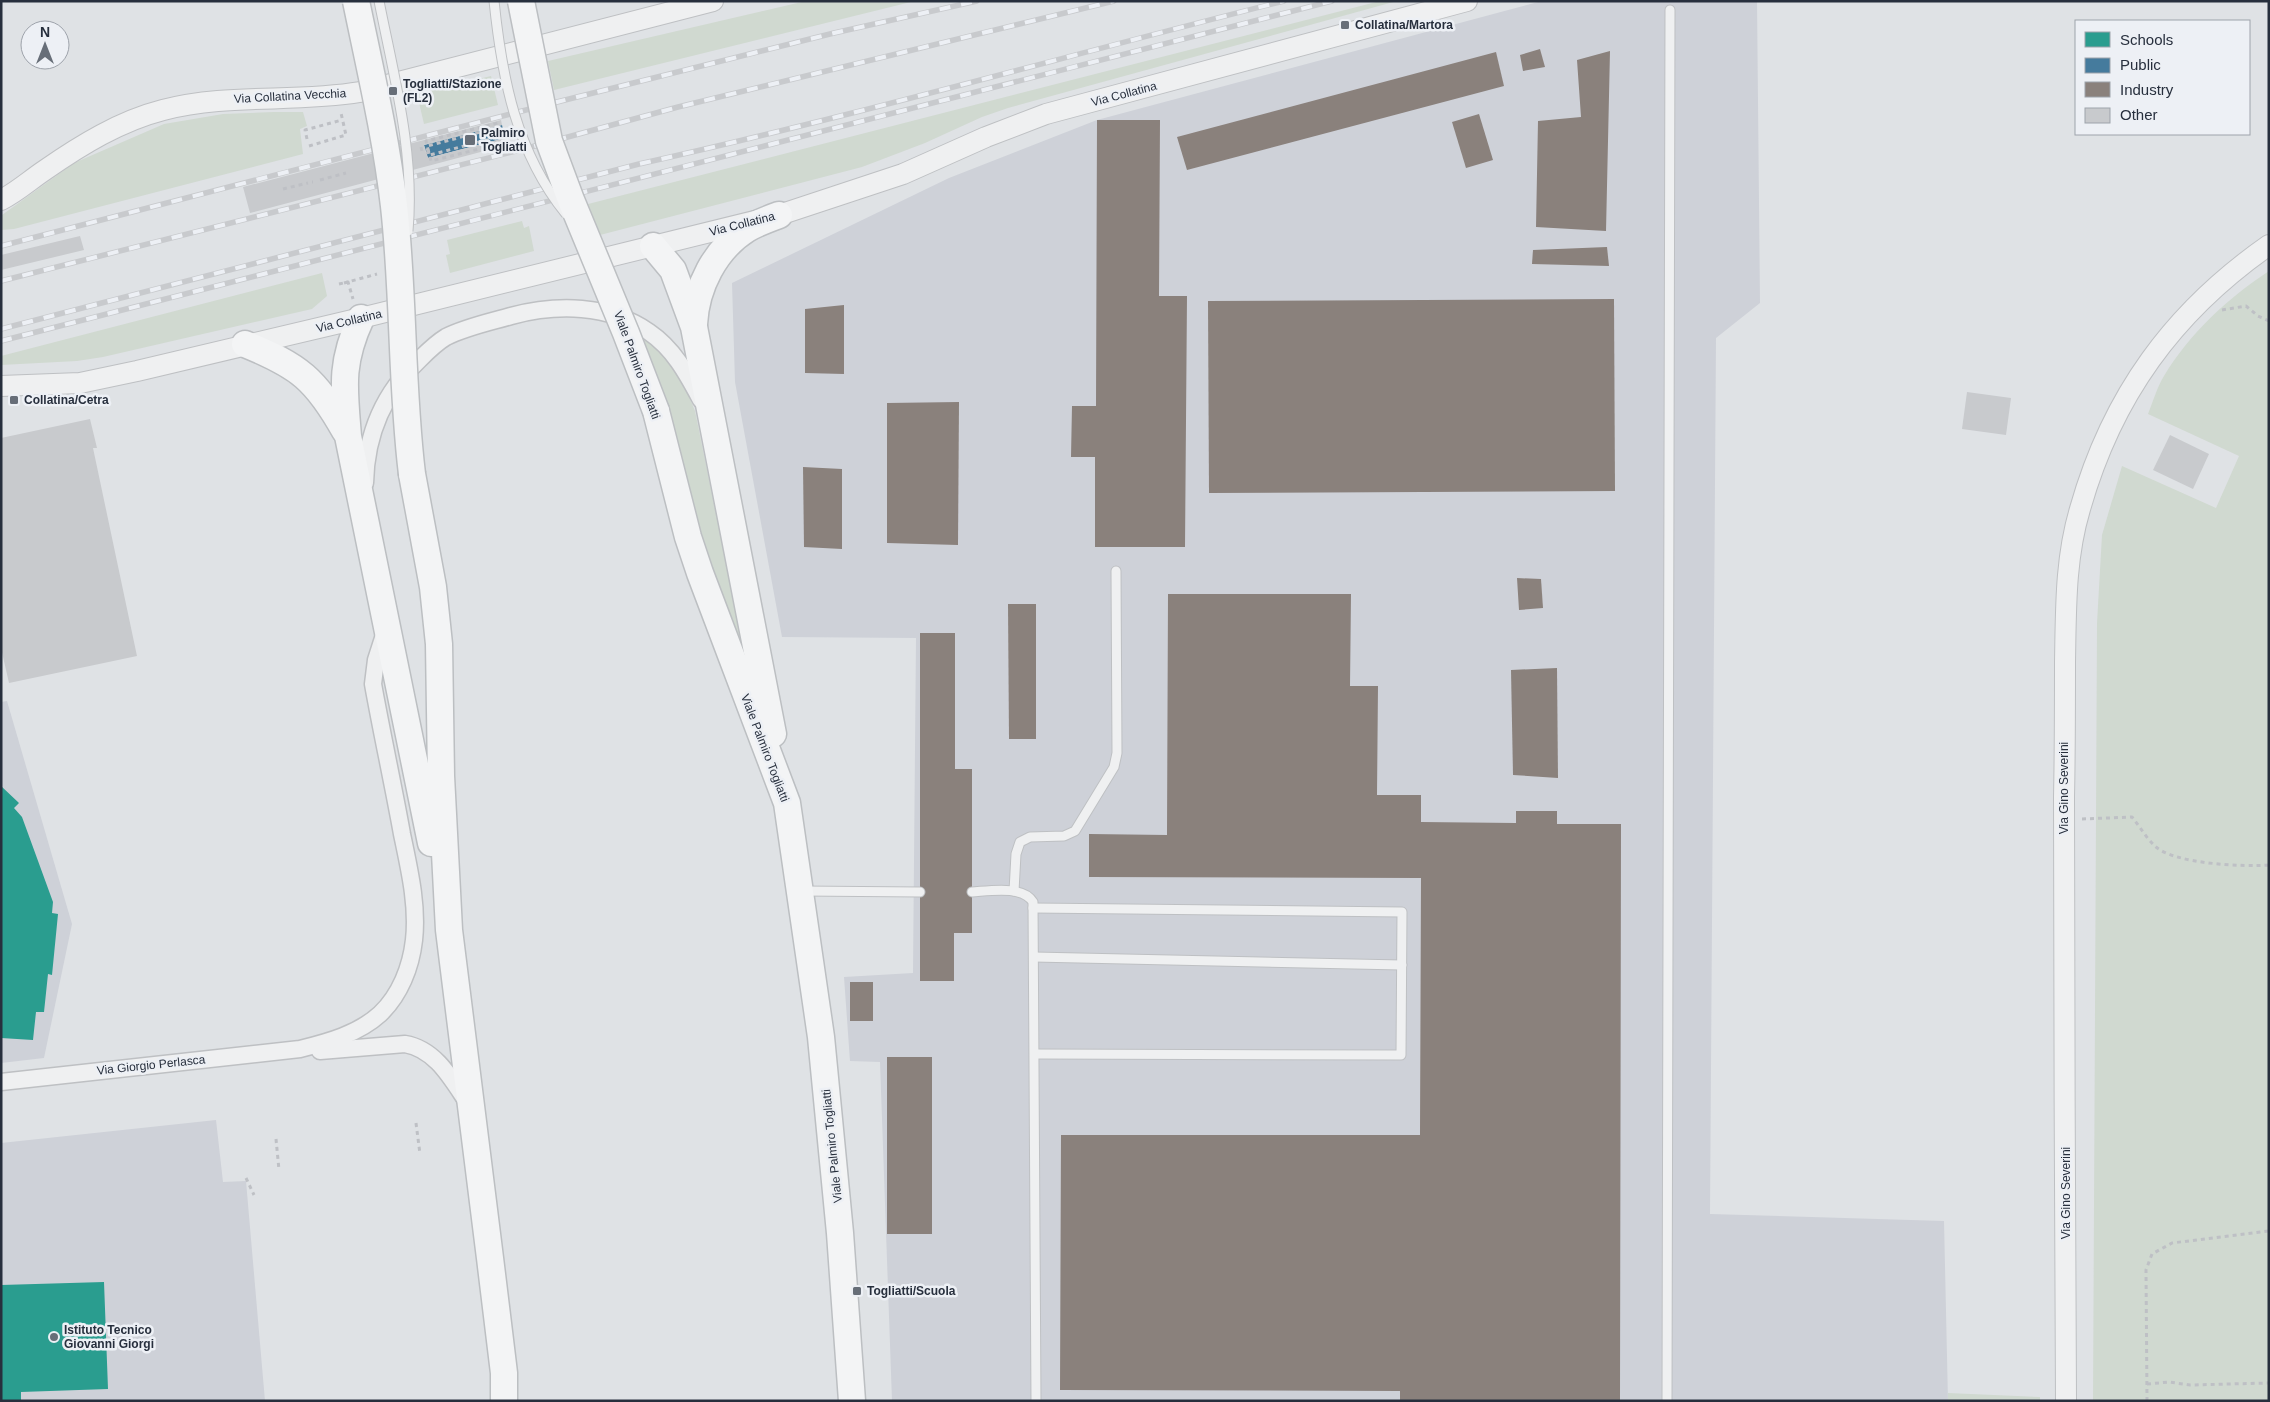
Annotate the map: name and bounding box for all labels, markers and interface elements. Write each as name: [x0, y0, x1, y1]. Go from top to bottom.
place label: Collatina/Martora: [1355, 18, 1453, 32]
marker: Collatina/Martora: [1339, 19, 1351, 31]
north arrow: [20, 20, 70, 70]
legend: [2075, 20, 2250, 135]
text: N: [40, 24, 50, 40]
text: Schools: [2120, 31, 2173, 48]
text: Public: [2120, 56, 2161, 73]
place label: Togliatti/Stazione (FL2): [403, 77, 502, 105]
street label: Via Collatina: [1090, 78, 1159, 109]
text: Industry: [2120, 81, 2174, 98]
marker: Togliatti/Stazione (FL2): [387, 85, 399, 97]
street label: Via Collatina Vecchia: [233, 86, 347, 106]
text: Other: [2120, 106, 2158, 123]
place label: Palmiro Togliatti: [481, 126, 527, 154]
marker: Palmiro Togliatti: [463, 133, 477, 147]
street label: Via Collatina: [708, 209, 777, 239]
street label: Via Collatina: [315, 307, 384, 335]
street label: Viale Palmiro Togliatti: [611, 309, 663, 421]
place label: Collatina/Cetra: [24, 393, 109, 407]
marker: Collatina/Cetra: [8, 394, 20, 406]
street label: Viale Palmiro Togliatti: [738, 692, 792, 804]
street label: Via Gino Severini: [2057, 742, 2071, 834]
street label: Via Giorgio Perlasca: [96, 1052, 206, 1078]
street label: Viale Palmiro Togliatti: [819, 1088, 845, 1204]
street label: Via Gino Severini: [2059, 1147, 2073, 1239]
place label: Togliatti/Scuola: [867, 1284, 956, 1298]
marker: Togliatti/Scuola: [851, 1285, 863, 1297]
place label: Istituto Tecnico Giovanni Giorgi: [64, 1323, 154, 1351]
marker: Istituto Tecnico Giovanni Giorgi: [48, 1331, 60, 1343]

